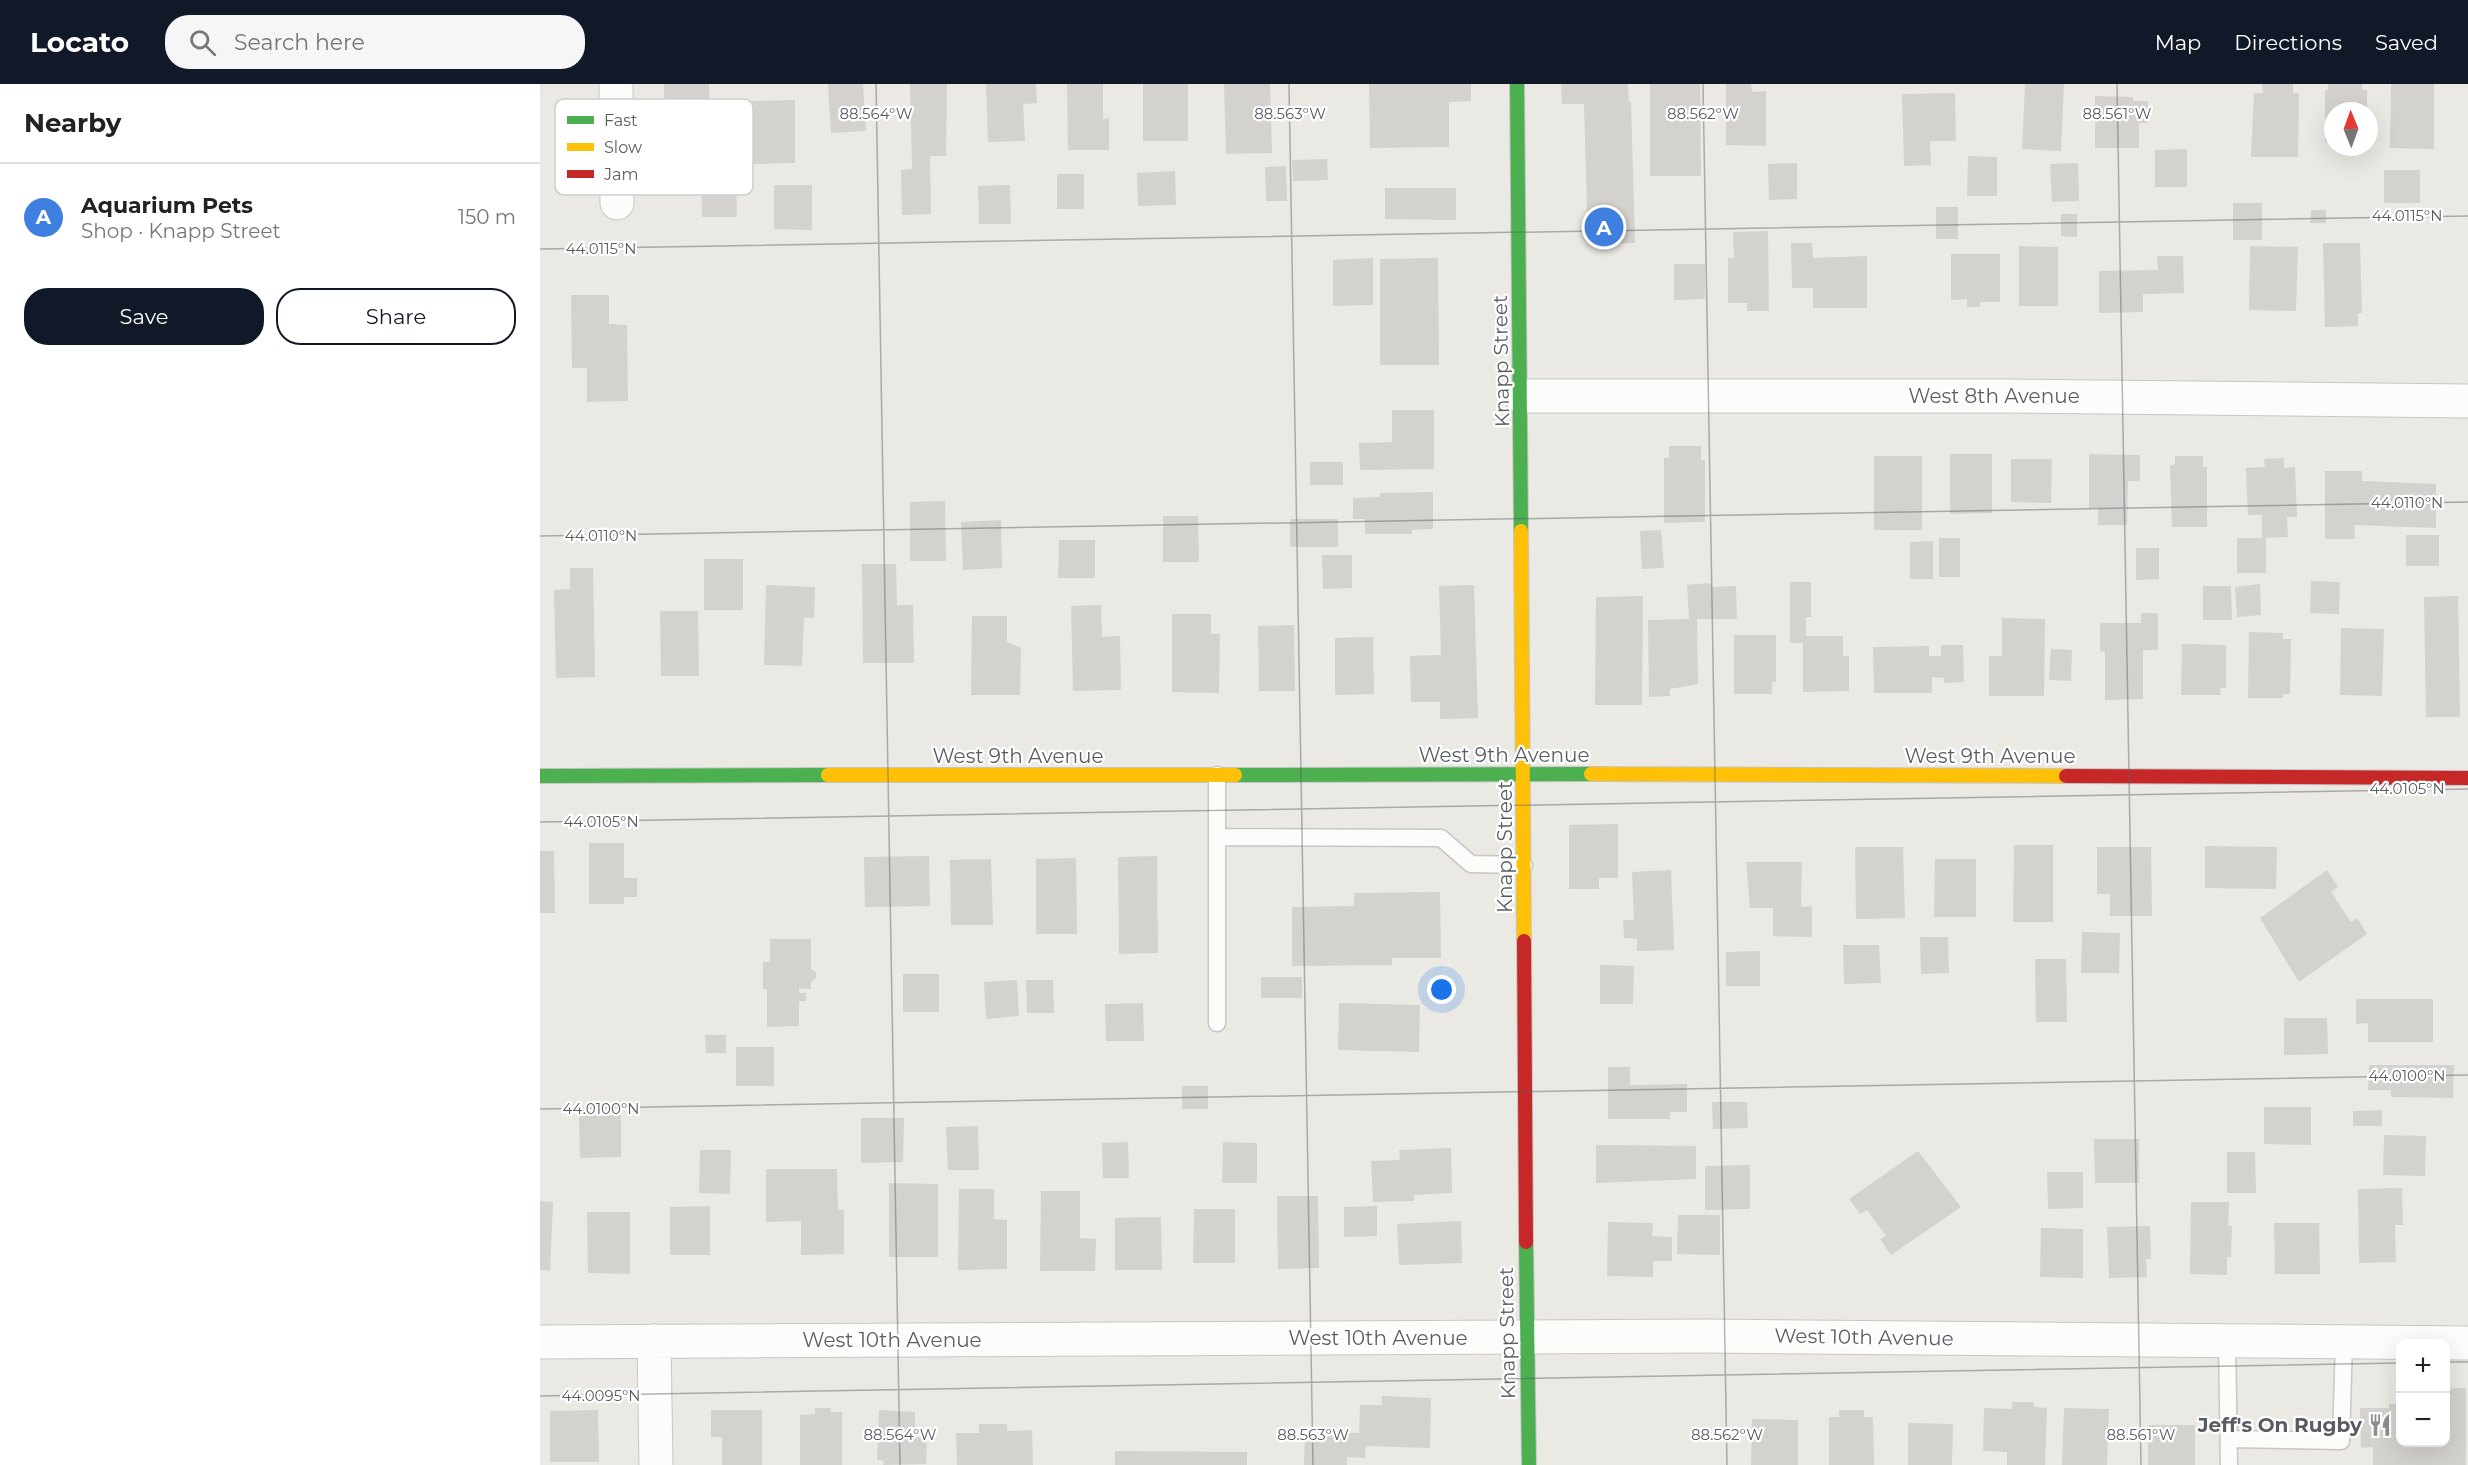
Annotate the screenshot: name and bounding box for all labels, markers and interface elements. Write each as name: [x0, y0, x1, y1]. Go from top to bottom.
search box: [165, 15, 585, 69]
text: Locato: [30, 25, 129, 59]
icon: search: [186, 26, 219, 59]
text: Search here: [234, 29, 365, 56]
text: Map: [2155, 30, 2201, 55]
text: Directions: [2234, 30, 2342, 55]
text: Saved: [2375, 30, 2438, 55]
legend: [555, 99, 753, 195]
north arrow: [2324, 102, 2378, 156]
text: 88.564°W: [840, 104, 913, 123]
text: 88.563°W: [1254, 104, 1326, 123]
text: 88.562°W: [1667, 104, 1739, 123]
text: 88.561°W: [2083, 104, 2152, 123]
text: Nearby: [24, 107, 121, 139]
text: Fast: [604, 111, 638, 130]
text: Slow: [604, 138, 642, 157]
text: Jam: [603, 165, 638, 184]
text: Aquarium Pets: [81, 192, 253, 219]
pin: A: [1584, 204, 1624, 250]
text: A: [36, 205, 51, 229]
text: 150 m: [458, 205, 516, 229]
text: 44.0115°N: [2372, 206, 2442, 225]
text: Shop · Knapp Street: [81, 219, 281, 243]
text: 44.0115°N: [566, 239, 636, 258]
button: Save: [24, 288, 264, 345]
button: Share: [276, 288, 516, 345]
street label: Knapp Street: [1488, 295, 1514, 427]
street label: West 8th Avenue: [1908, 384, 2080, 408]
text: 44.0110°N: [2371, 493, 2443, 512]
text: 44.0110°N: [565, 526, 637, 545]
street label: West 9th Avenue: [1418, 743, 1590, 767]
street label: West 9th Avenue: [932, 744, 1104, 768]
street label: West 9th Avenue: [1904, 744, 2076, 768]
text: 44.0105°N: [2369, 779, 2445, 798]
street label: Knapp Street: [1493, 781, 1517, 913]
text: 44.0105°N: [563, 812, 639, 831]
your location: [1427, 975, 1456, 1004]
text: 44.0100°N: [2369, 1066, 2445, 1085]
text: 44.0100°N: [563, 1099, 639, 1118]
street label: Knapp Street: [1494, 1267, 1520, 1399]
street label: West 10th Avenue: [1774, 1323, 1954, 1351]
street label: West 10th Avenue: [1288, 1326, 1468, 1350]
street label: West 10th Avenue: [802, 1328, 982, 1352]
map controls: [2396, 1339, 2450, 1447]
button: +: [2396, 1339, 2450, 1393]
text: 44.0095°N: [562, 1386, 640, 1405]
button: −: [2396, 1393, 2450, 1447]
restaurant icon: Jeff's On Rugby: [2367, 1412, 2393, 1438]
place label: Jeff's On Rugby: [2197, 1413, 2363, 1437]
text: 88.564°W: [864, 1425, 937, 1444]
text: 88.563°W: [1277, 1425, 1349, 1444]
text: 88.562°W: [1691, 1425, 1763, 1444]
text: 88.561°W: [2107, 1425, 2176, 1444]

